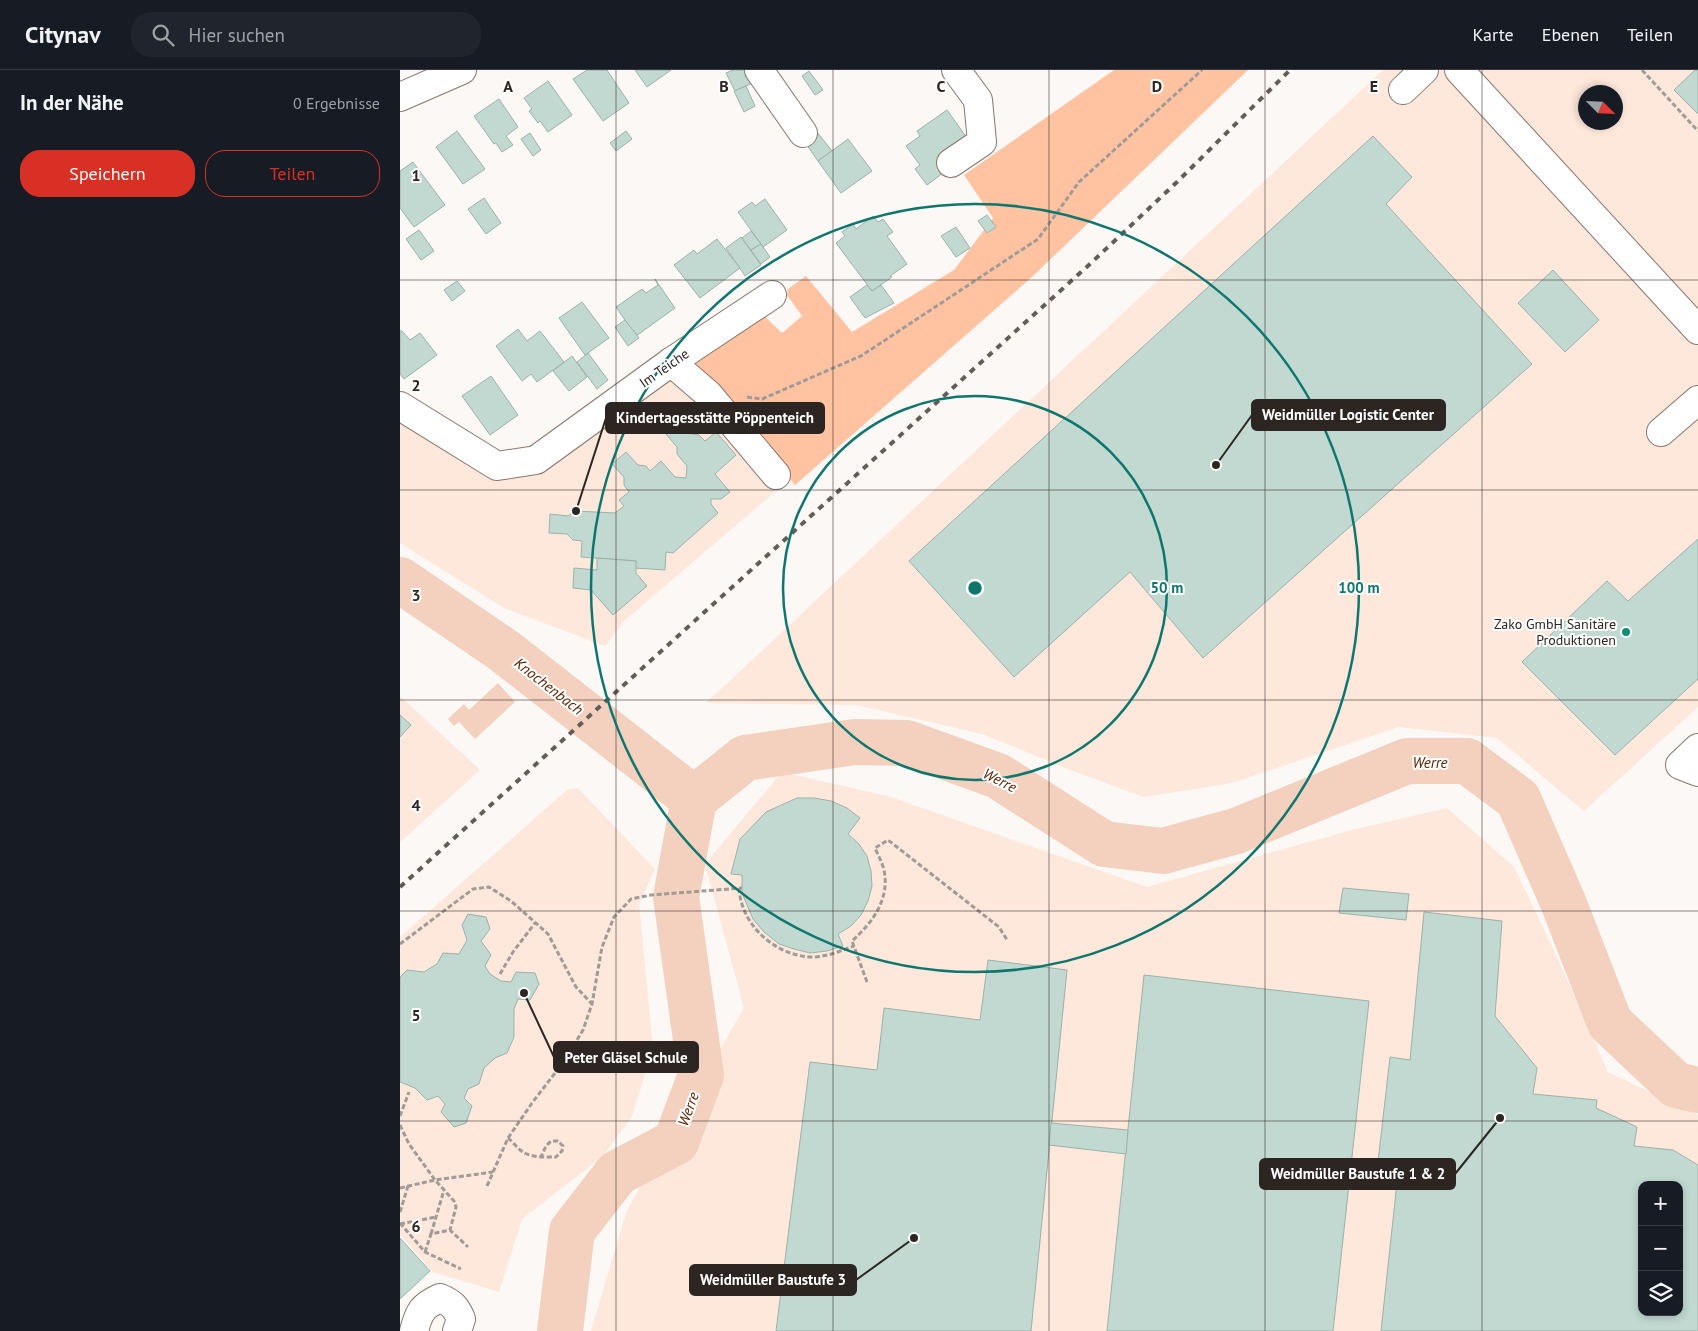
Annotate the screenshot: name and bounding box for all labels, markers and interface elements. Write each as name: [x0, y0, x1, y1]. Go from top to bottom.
search box: [131, 12, 481, 57]
text: Citynav: [25, 19, 101, 50]
icon: search: [149, 21, 177, 49]
text: Hier suchen: [189, 23, 285, 47]
text: Karte: [1473, 23, 1514, 46]
text: Ebenen: [1542, 23, 1599, 46]
text: Teilen: [1627, 23, 1673, 46]
text: A: [503, 76, 513, 96]
text: B: [719, 76, 729, 96]
text: C: [937, 76, 946, 96]
text: D: [1152, 76, 1162, 96]
text: E: [1370, 76, 1378, 96]
north arrow: [1578, 85, 1623, 130]
text: In der Nähe: [20, 89, 124, 116]
text: 0 Ergebnisse: [293, 93, 380, 113]
button: Speichern: [20, 150, 195, 197]
button: Teilen: [205, 150, 380, 197]
text: 1: [411, 165, 421, 185]
street label: Im Teiche: [636, 344, 692, 392]
text: 2: [411, 375, 421, 395]
callout: Weidmüller Logistic Center: [1252, 400, 1445, 430]
callout: Kindertagesstätte Pöppenteich: [606, 403, 824, 433]
text: Weidmüller Logistic Center: [1262, 405, 1435, 424]
text: Kindertagesstätte Pöppenteich: [616, 408, 814, 427]
text: 50 m: [1151, 578, 1183, 597]
text: 100 m: [1338, 578, 1380, 597]
centre of rings: [966, 579, 984, 597]
text: 3: [411, 585, 421, 605]
place label: Zako GmbH Sanitäre Produktionen: [1494, 615, 1616, 649]
marker: Zako GmbH Sanitäre Produktionen: [1620, 626, 1632, 638]
water label: Knochenbach: [511, 653, 587, 719]
water label: Werre: [1412, 753, 1448, 772]
water label: Werre: [980, 764, 1020, 796]
text: 4: [411, 795, 421, 815]
text: 5: [411, 1005, 421, 1025]
callout: Peter Gläsel Schule: [554, 1042, 698, 1072]
text: Peter Gläsel Schule: [564, 1048, 688, 1067]
water label: Werre: [673, 1089, 703, 1129]
callout: Weidmüller Baustufe 1 & 2: [1260, 1159, 1455, 1189]
text: Weidmüller Baustufe 1 & 2: [1271, 1164, 1445, 1183]
map controls: [1638, 1181, 1683, 1316]
button: +: [1638, 1181, 1683, 1226]
text: 6: [411, 1216, 421, 1236]
button: −: [1638, 1226, 1683, 1271]
callout: Weidmüller Baustufe 3: [690, 1265, 856, 1295]
text: Weidmüller Baustufe 3: [700, 1270, 846, 1289]
button: layers: [1638, 1271, 1683, 1316]

